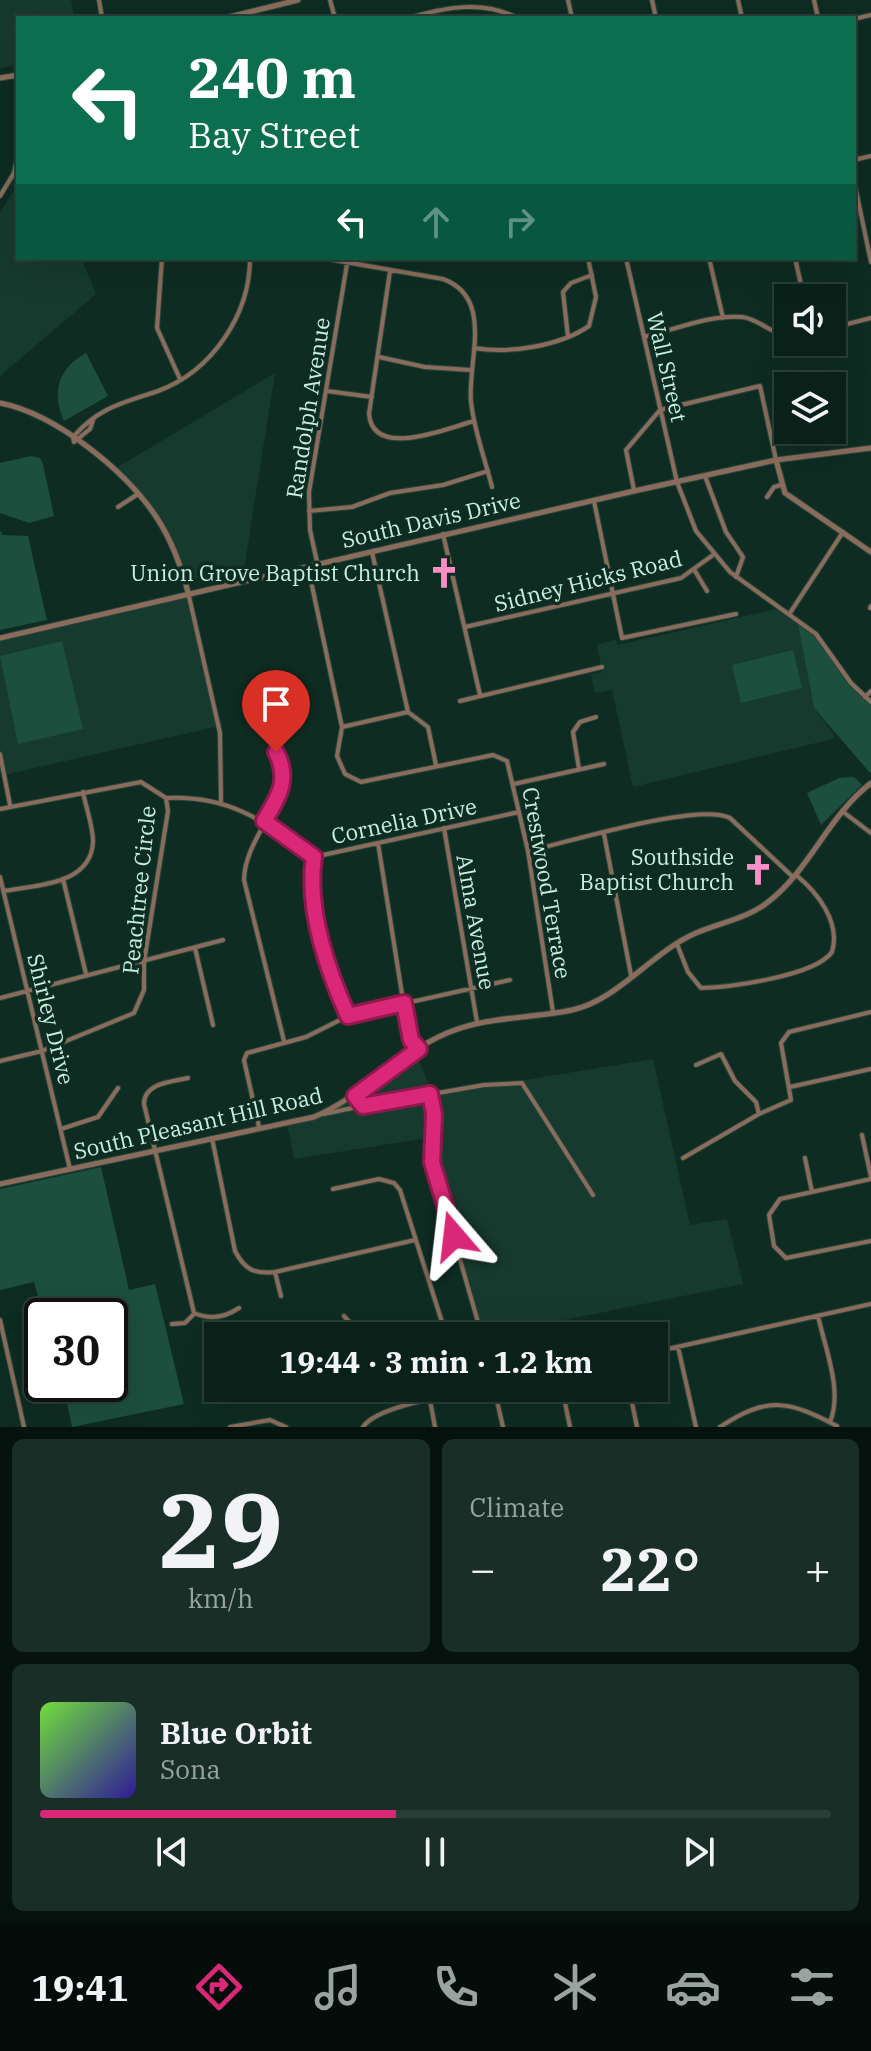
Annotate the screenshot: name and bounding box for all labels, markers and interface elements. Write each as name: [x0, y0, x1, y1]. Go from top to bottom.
text: 240 m: [188, 41, 356, 113]
icon: left: [56, 48, 160, 152]
text: Bay Street: [188, 111, 360, 158]
icon: left: [330, 200, 374, 244]
icon: ahead: [414, 200, 458, 244]
icon: right: [498, 200, 542, 244]
map controls: [774, 284, 846, 444]
button: sound: [774, 284, 846, 356]
street label: Wall Street: [641, 309, 694, 425]
street label: Randolph Avenue: [279, 315, 336, 501]
button: layers: [774, 372, 846, 444]
street label: South Davis Drive: [339, 485, 523, 554]
street label: Sidney Hicks Road: [491, 543, 685, 618]
church icon: Union Grove Baptist Church: [427, 556, 461, 590]
place label: Union Grove Baptist Church: [130, 558, 420, 587]
pin: [242, 670, 310, 752]
icon: arrive: [254, 682, 298, 726]
street label: Crestwood Terrace: [516, 785, 579, 981]
street label: Cornelia Drive: [328, 791, 479, 850]
street label: Peachtree Circle: [115, 804, 162, 976]
place label: Southside Baptist Church: [579, 842, 734, 896]
street label: Alma Avenue: [450, 852, 503, 992]
church icon: Southside Baptist Church: [741, 853, 775, 887]
street label: Shirley Drive: [21, 950, 82, 1087]
street label: South Pleasant Hill Road: [71, 1080, 325, 1165]
position arrow: [412, 1194, 496, 1278]
speed limit sign: 30: [24, 1298, 128, 1402]
text: 19:44 · 3 min · 1.2 km: [279, 1342, 593, 1381]
text: 29: [158, 1461, 283, 1597]
text: Climate: [470, 1490, 564, 1524]
text: 22°: [600, 1529, 700, 1608]
text: −: [470, 1540, 496, 1597]
text: +: [805, 1540, 831, 1597]
text: km/h: [188, 1581, 254, 1615]
text: Blue Orbit: [160, 1713, 312, 1752]
text: Sona: [160, 1752, 221, 1786]
icon: previous: [150, 1830, 194, 1874]
icon: pause: [413, 1830, 457, 1874]
icon: next: [677, 1830, 721, 1874]
icon: directions: [191, 1959, 247, 2015]
icon: music: [310, 1959, 366, 2015]
icon: phone: [428, 1959, 484, 2015]
icon: climate: [547, 1959, 603, 2015]
icon: car: [665, 1959, 721, 2015]
icon: filters: [784, 1959, 840, 2015]
text: 19:41: [31, 1964, 129, 2011]

